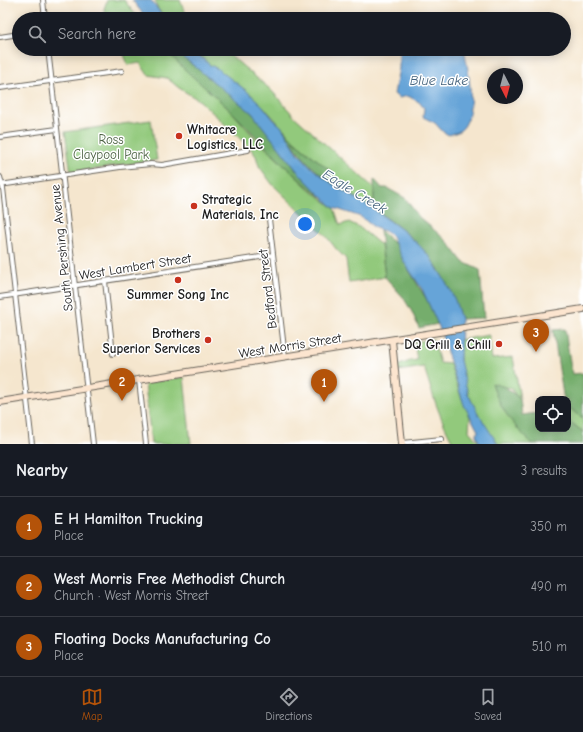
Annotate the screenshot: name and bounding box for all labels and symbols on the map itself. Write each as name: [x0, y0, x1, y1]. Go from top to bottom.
north arrow: [487, 68, 523, 104]
water label: Blue Lake: [410, 72, 468, 89]
place label: Whitacre Logistics, LLC: [187, 122, 263, 152]
marker: Whitacre Logistics, LLC: [174, 131, 184, 141]
park label: Ross Claypool Park: [73, 132, 150, 162]
water label: Eagle Creek: [319, 165, 390, 217]
street label: South Pershing Avenue: [47, 183, 76, 312]
place label: Strategic Materials, Inc: [202, 192, 279, 222]
marker: Strategic Materials, Inc: [189, 201, 199, 211]
your location: [295, 214, 315, 234]
street label: Bedford Street: [255, 247, 280, 330]
street label: West Lambert Street: [78, 250, 193, 283]
marker: Summer Song Inc: [173, 275, 183, 285]
place label: Summer Song Inc: [127, 287, 229, 302]
pin: 3: [523, 319, 549, 352]
place label: Brothers Superior Services: [103, 326, 200, 356]
street label: West Morris Street: [238, 330, 344, 361]
marker: Brothers Superior Services: [203, 335, 213, 345]
place label: DQ Grill & Chill: [404, 337, 491, 352]
marker: DQ Grill & Chill: [494, 339, 504, 349]
pin: 2: [109, 368, 135, 401]
pin: 1: [311, 369, 337, 402]

